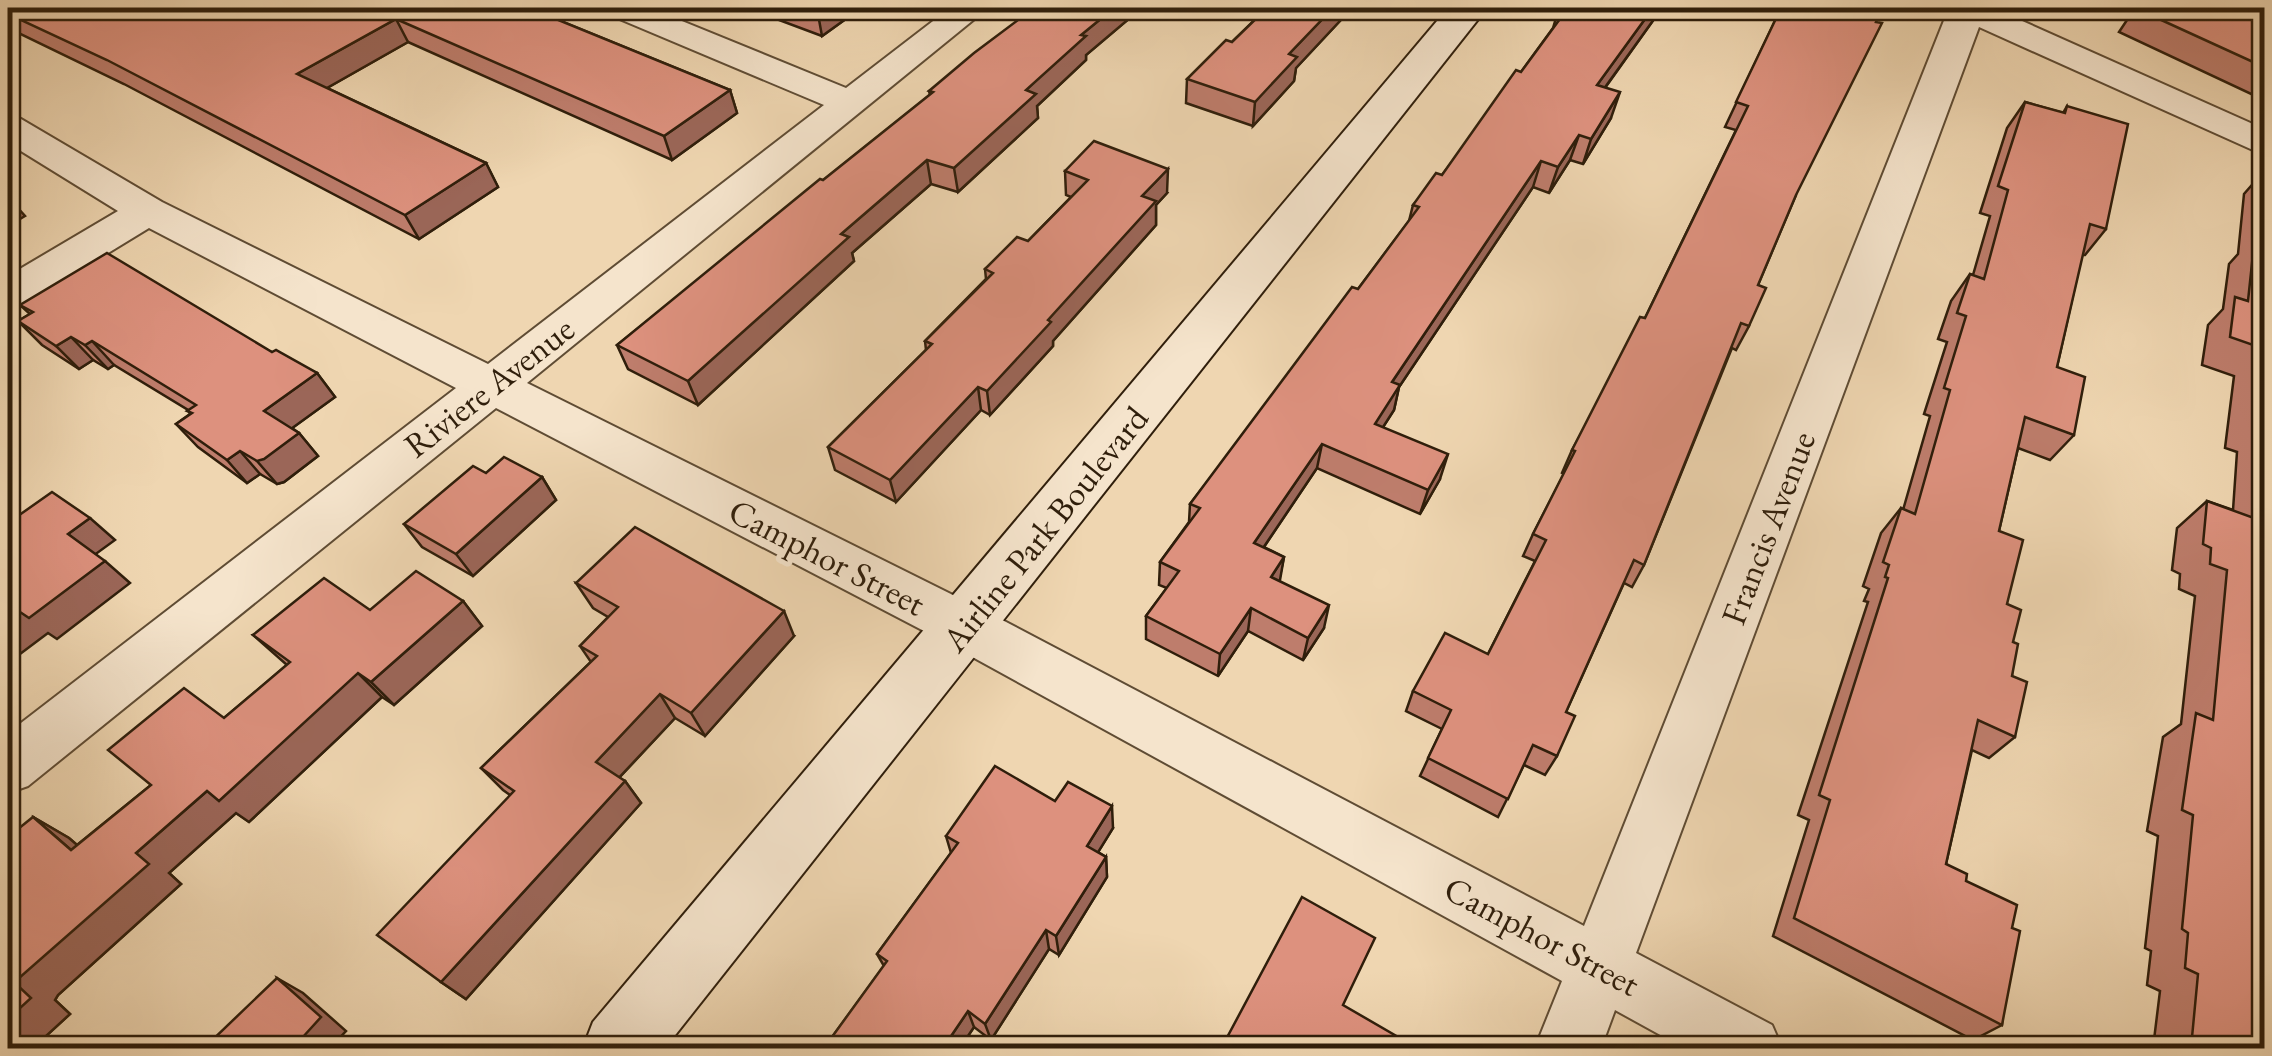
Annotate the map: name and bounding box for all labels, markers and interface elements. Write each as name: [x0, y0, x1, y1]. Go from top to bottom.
street label: Riviere Avenue: [395, 306, 583, 467]
street label: Airline Park Boulevard: [931, 396, 1158, 662]
street label: Francis Avenue: [1710, 425, 1825, 631]
street label: Camphor Street: [721, 488, 933, 625]
street label: Camphor Street: [1437, 865, 1648, 1006]

